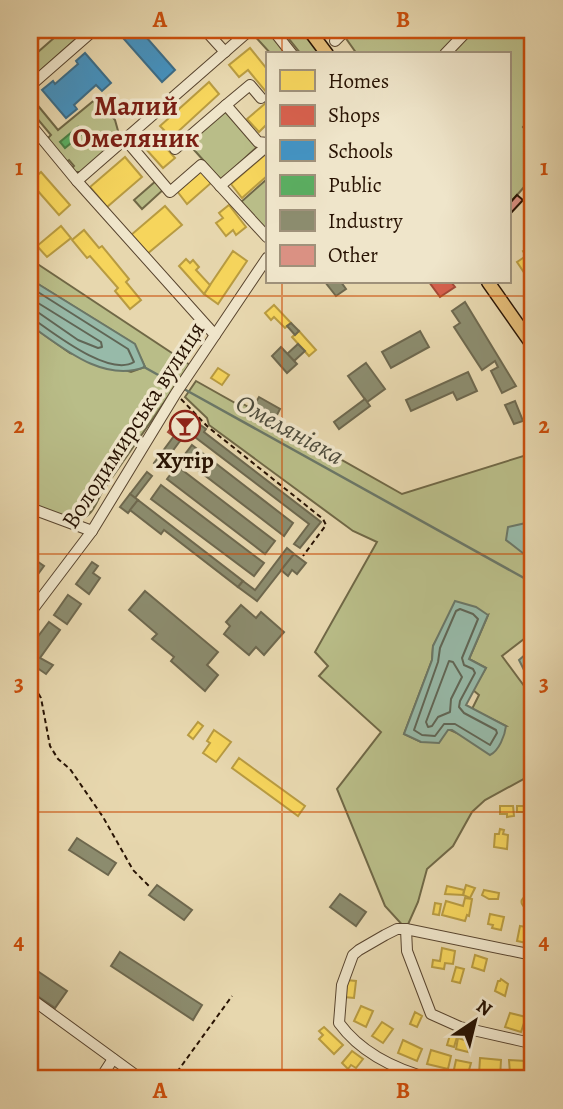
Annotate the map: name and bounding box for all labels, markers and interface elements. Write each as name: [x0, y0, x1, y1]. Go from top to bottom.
text: A: [152, 4, 168, 35]
text: B: [396, 4, 410, 35]
legend: [266, 52, 510, 284]
text: Homes: [328, 67, 389, 95]
district label: Малий Омеляник: [72, 87, 200, 157]
text: Shops: [328, 101, 380, 129]
text: Schools: [328, 137, 393, 165]
text: 1: [15, 152, 23, 183]
text: 1: [540, 152, 548, 183]
text: Public: [328, 171, 382, 199]
text: Industry: [328, 207, 403, 235]
text: Other: [328, 241, 378, 269]
street label: Володимирська вулиця: [54, 315, 212, 535]
water label: Омелянівка: [229, 385, 350, 473]
bar icon: Хутір: [168, 409, 202, 443]
text: 2: [13, 410, 25, 441]
text: 2: [538, 410, 550, 441]
place label: Хутір: [156, 444, 214, 476]
text: 3: [14, 668, 24, 699]
text: 3: [539, 668, 549, 699]
text: 4: [14, 926, 25, 957]
text: 4: [539, 926, 550, 957]
north arrow: [440, 986, 510, 1056]
text: N: [471, 993, 497, 1023]
text: A: [152, 1075, 168, 1106]
text: B: [396, 1075, 410, 1106]

